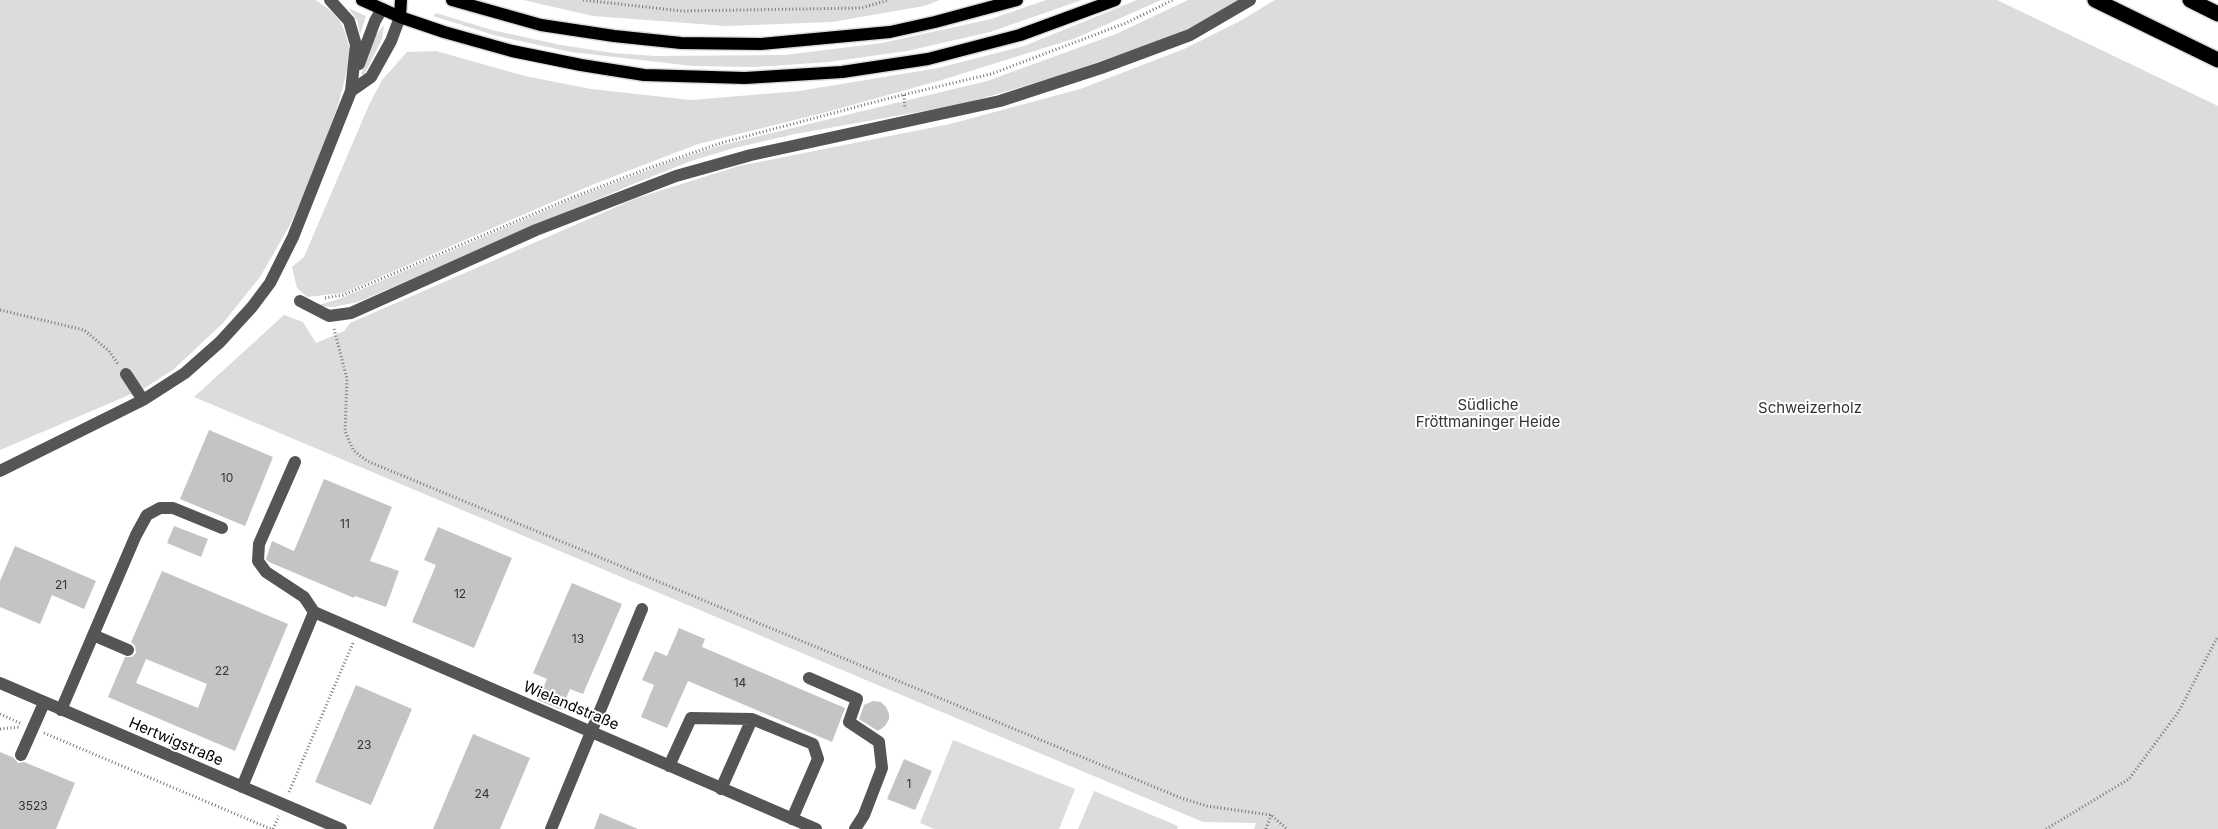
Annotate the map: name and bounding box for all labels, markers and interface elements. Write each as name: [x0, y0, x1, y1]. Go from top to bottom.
park label: Südliche Fröttmaninger Heide: [1416, 396, 1560, 431]
park label: Schweizerholz: [1758, 399, 1862, 417]
house number: 10: [221, 471, 233, 485]
house number: 11: [340, 517, 350, 531]
house number: 21: [55, 578, 67, 592]
house number: 12: [454, 587, 466, 601]
house number: 13: [572, 632, 584, 646]
house number: 22: [215, 664, 229, 678]
house number: 14: [734, 676, 746, 690]
street label: Wielandstraße: [520, 678, 622, 734]
street label: Hertwigstraße: [126, 714, 226, 770]
house number: 23: [357, 738, 371, 752]
house number: 1: [907, 777, 911, 791]
house number: 24: [475, 787, 489, 801]
house number: 3523: [18, 799, 48, 813]

